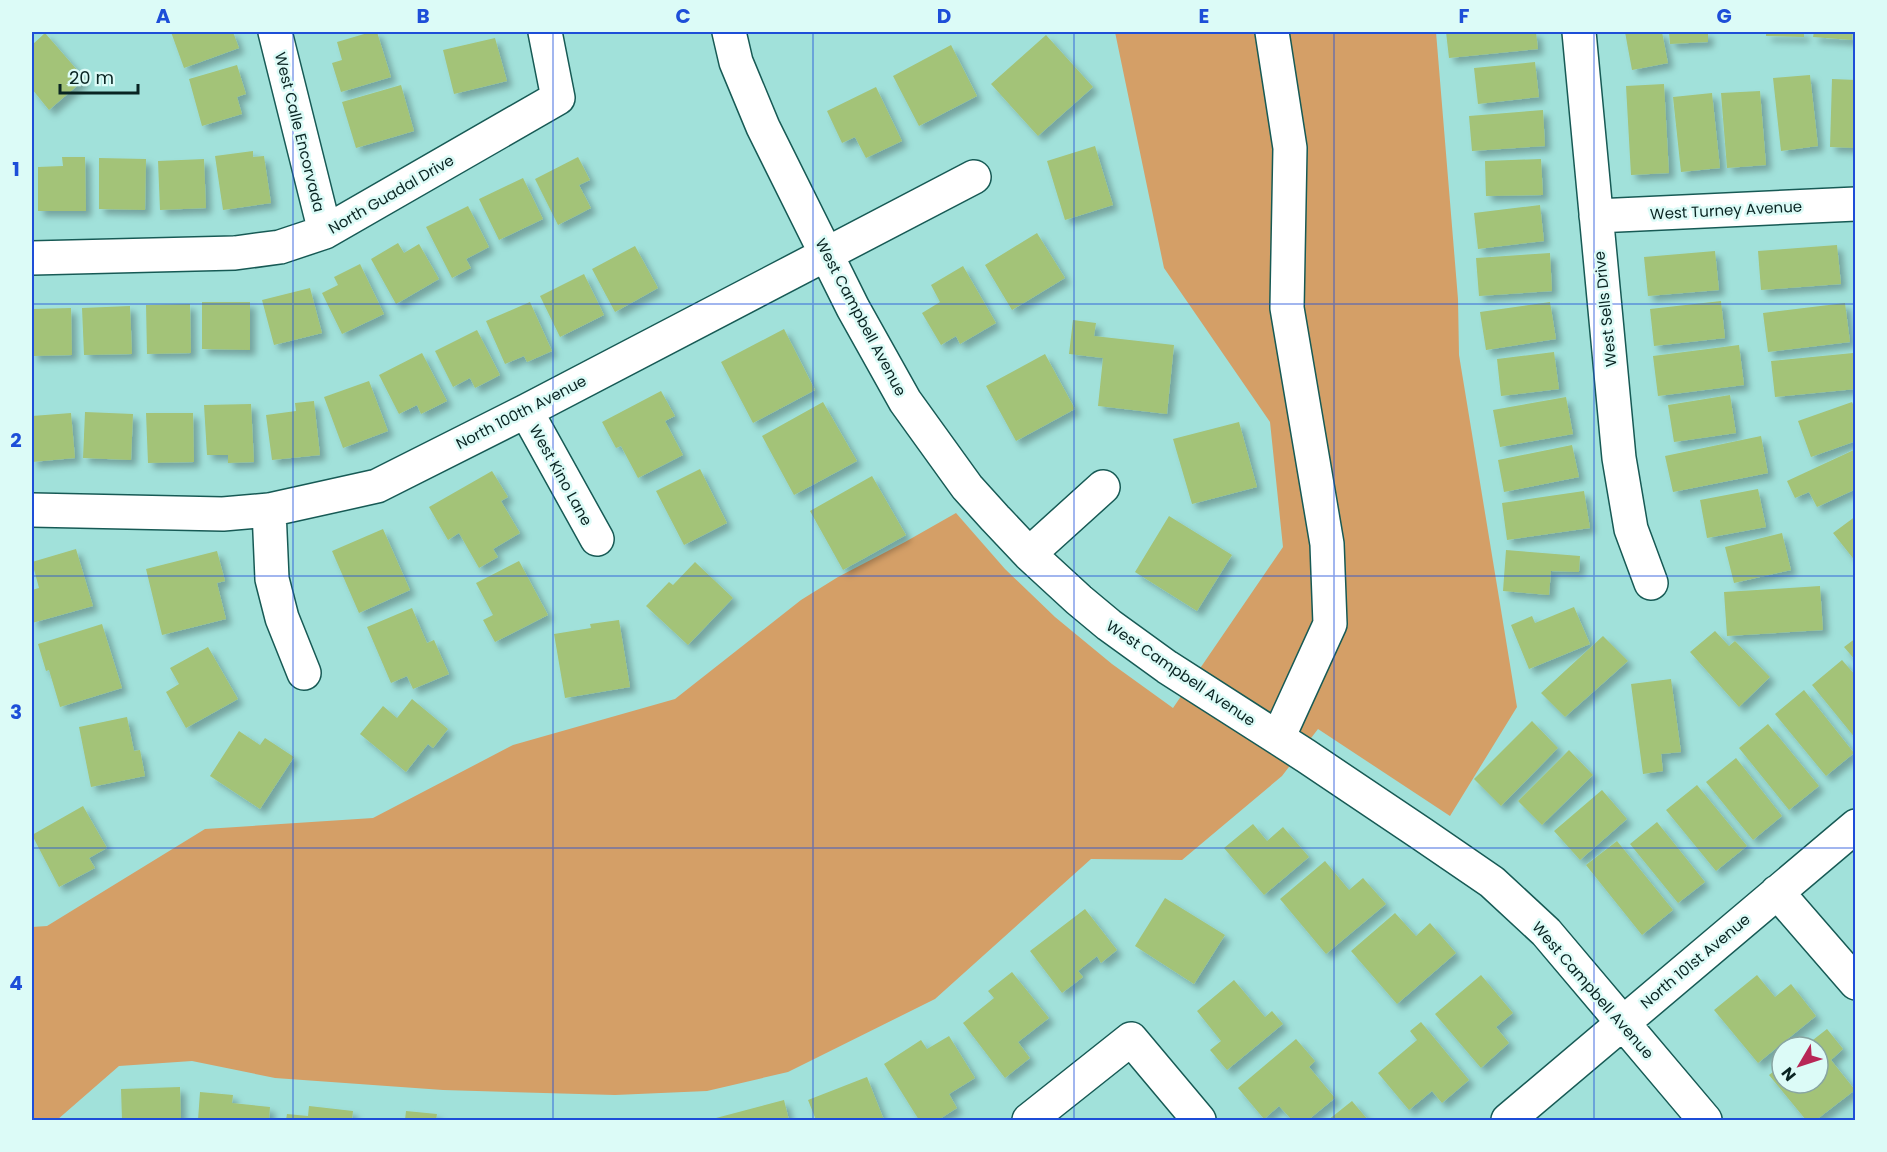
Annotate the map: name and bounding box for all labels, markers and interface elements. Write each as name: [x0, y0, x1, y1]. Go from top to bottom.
text: A: [156, 2, 171, 30]
text: B: [416, 2, 430, 30]
text: C: [675, 2, 691, 30]
text: D: [937, 2, 951, 30]
text: E: [1199, 2, 1209, 30]
text: F: [1459, 2, 1470, 30]
text: G: [1716, 2, 1732, 30]
street label: West Calle Encorvada: [270, 50, 330, 214]
scale bar: [60, 57, 138, 95]
text: 20 m: [69, 65, 114, 90]
street label: North Guadal Drive: [324, 149, 458, 239]
text: 1: [12, 155, 20, 183]
street label: West Turney Avenue: [1649, 196, 1803, 224]
street label: West Campbell Avenue: [810, 235, 912, 399]
street label: West Sells Drive: [1588, 250, 1622, 368]
street label: North 100th Avenue: [452, 370, 590, 454]
street label: West Kino Lane: [525, 421, 597, 529]
text: 2: [10, 426, 22, 454]
street label: West Campbell Avenue: [1102, 615, 1260, 731]
text: 3: [10, 698, 22, 726]
street label: North 101st Avenue: [1636, 909, 1754, 1013]
street label: West Campbell Avenue: [1527, 917, 1659, 1063]
text: 4: [9, 969, 23, 997]
north arrow: [1770, 1035, 1830, 1095]
text: N: [1776, 1062, 1801, 1086]

